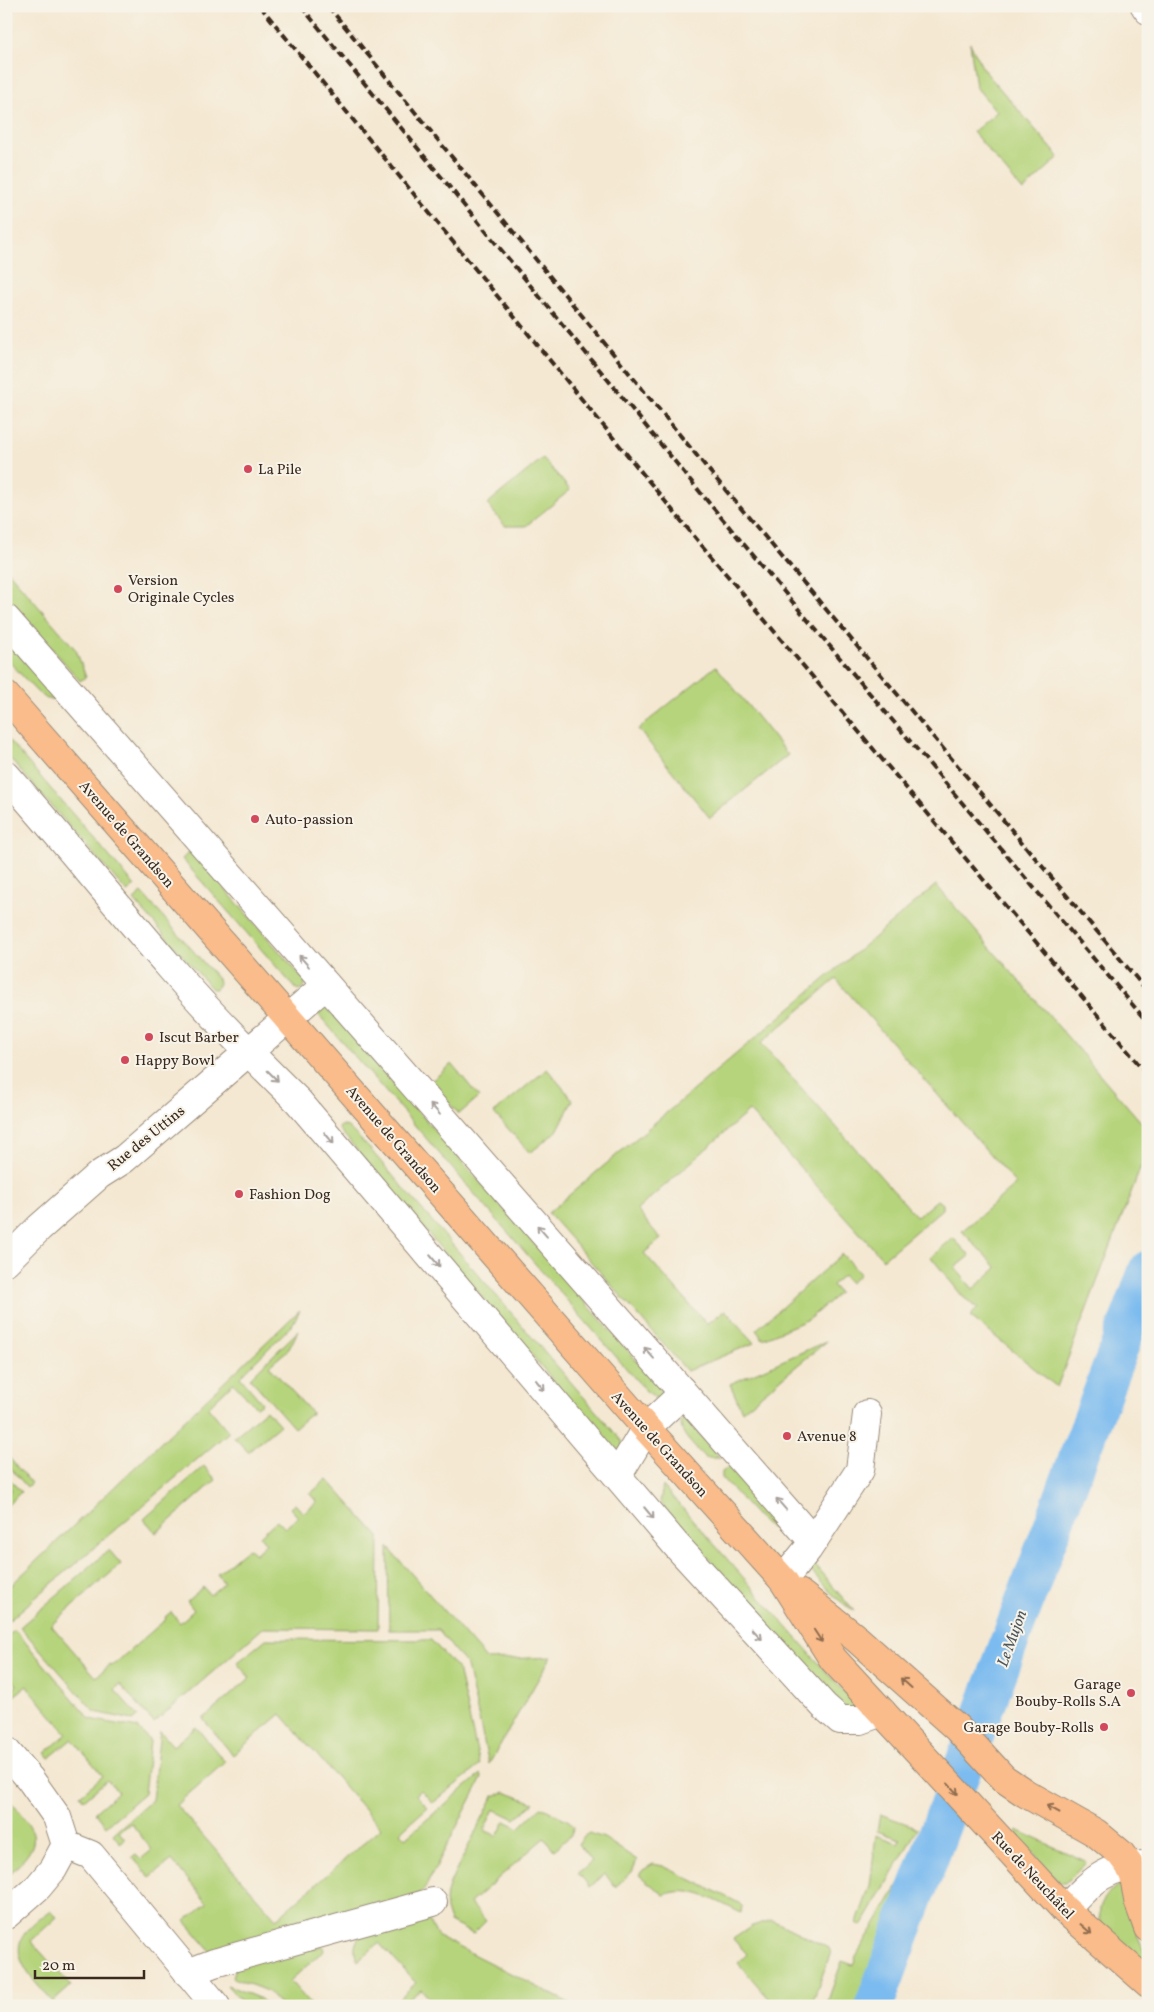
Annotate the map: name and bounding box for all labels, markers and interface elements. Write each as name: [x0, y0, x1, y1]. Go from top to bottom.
place label: La Pile: [258, 460, 302, 481]
marker: La Pile: [242, 463, 254, 475]
place label: Version Originale Cycles: [128, 571, 234, 609]
marker: Version Originale Cycles: [112, 583, 124, 595]
street label: Avenue de Grandson: [73, 777, 178, 893]
place label: Auto-passion: [265, 810, 354, 831]
marker: Auto-passion: [249, 813, 261, 825]
one-way arrow: [299, 954, 310, 967]
place label: Iscut Barber: [159, 1028, 239, 1049]
marker: Iscut Barber: [143, 1031, 155, 1043]
place label: Happy Bowl: [135, 1051, 215, 1072]
marker: Happy Bowl: [119, 1054, 131, 1066]
one-way arrow: [267, 1070, 279, 1083]
street label: Avenue de Grandson: [340, 1082, 445, 1198]
street label: Rue des Uttins: [104, 1101, 190, 1177]
one-way arrow: [429, 1102, 440, 1115]
one-way arrow: [324, 1131, 335, 1144]
place label: Fashion Dog: [249, 1185, 331, 1206]
marker: Fashion Dog: [233, 1188, 245, 1200]
one-way arrow: [537, 1225, 548, 1238]
one-way arrow: [429, 1255, 441, 1268]
one-way arrow: [644, 1347, 655, 1360]
one-way arrow: [535, 1378, 546, 1391]
street label: Avenue de Grandson: [606, 1387, 712, 1503]
place label: Avenue 8: [797, 1427, 857, 1448]
marker: Avenue 8: [781, 1430, 793, 1442]
one-way arrow: [775, 1498, 787, 1511]
one-way arrow: [643, 1506, 654, 1519]
water label: Le Mujon: [993, 1607, 1033, 1670]
one-way arrow: [751, 1627, 763, 1640]
one-way arrow: [813, 1629, 824, 1643]
place label: Garage Bouby-Rolls S.A: [1015, 1675, 1121, 1713]
one-way arrow: [900, 1677, 913, 1689]
marker: Garage Bouby-Rolls S.A: [1125, 1687, 1137, 1699]
place label: Garage Bouby-Rolls: [964, 1718, 1094, 1739]
marker: Garage Bouby-Rolls: [1098, 1721, 1110, 1733]
one-way arrow: [947, 1782, 959, 1795]
one-way arrow: [1046, 1804, 1061, 1814]
street label: Rue de Neuchâtel: [986, 1827, 1078, 1925]
one-way arrow: [1079, 1923, 1092, 1934]
scale bar: [35, 1947, 144, 1979]
text: 20 m: [42, 1956, 75, 1977]

